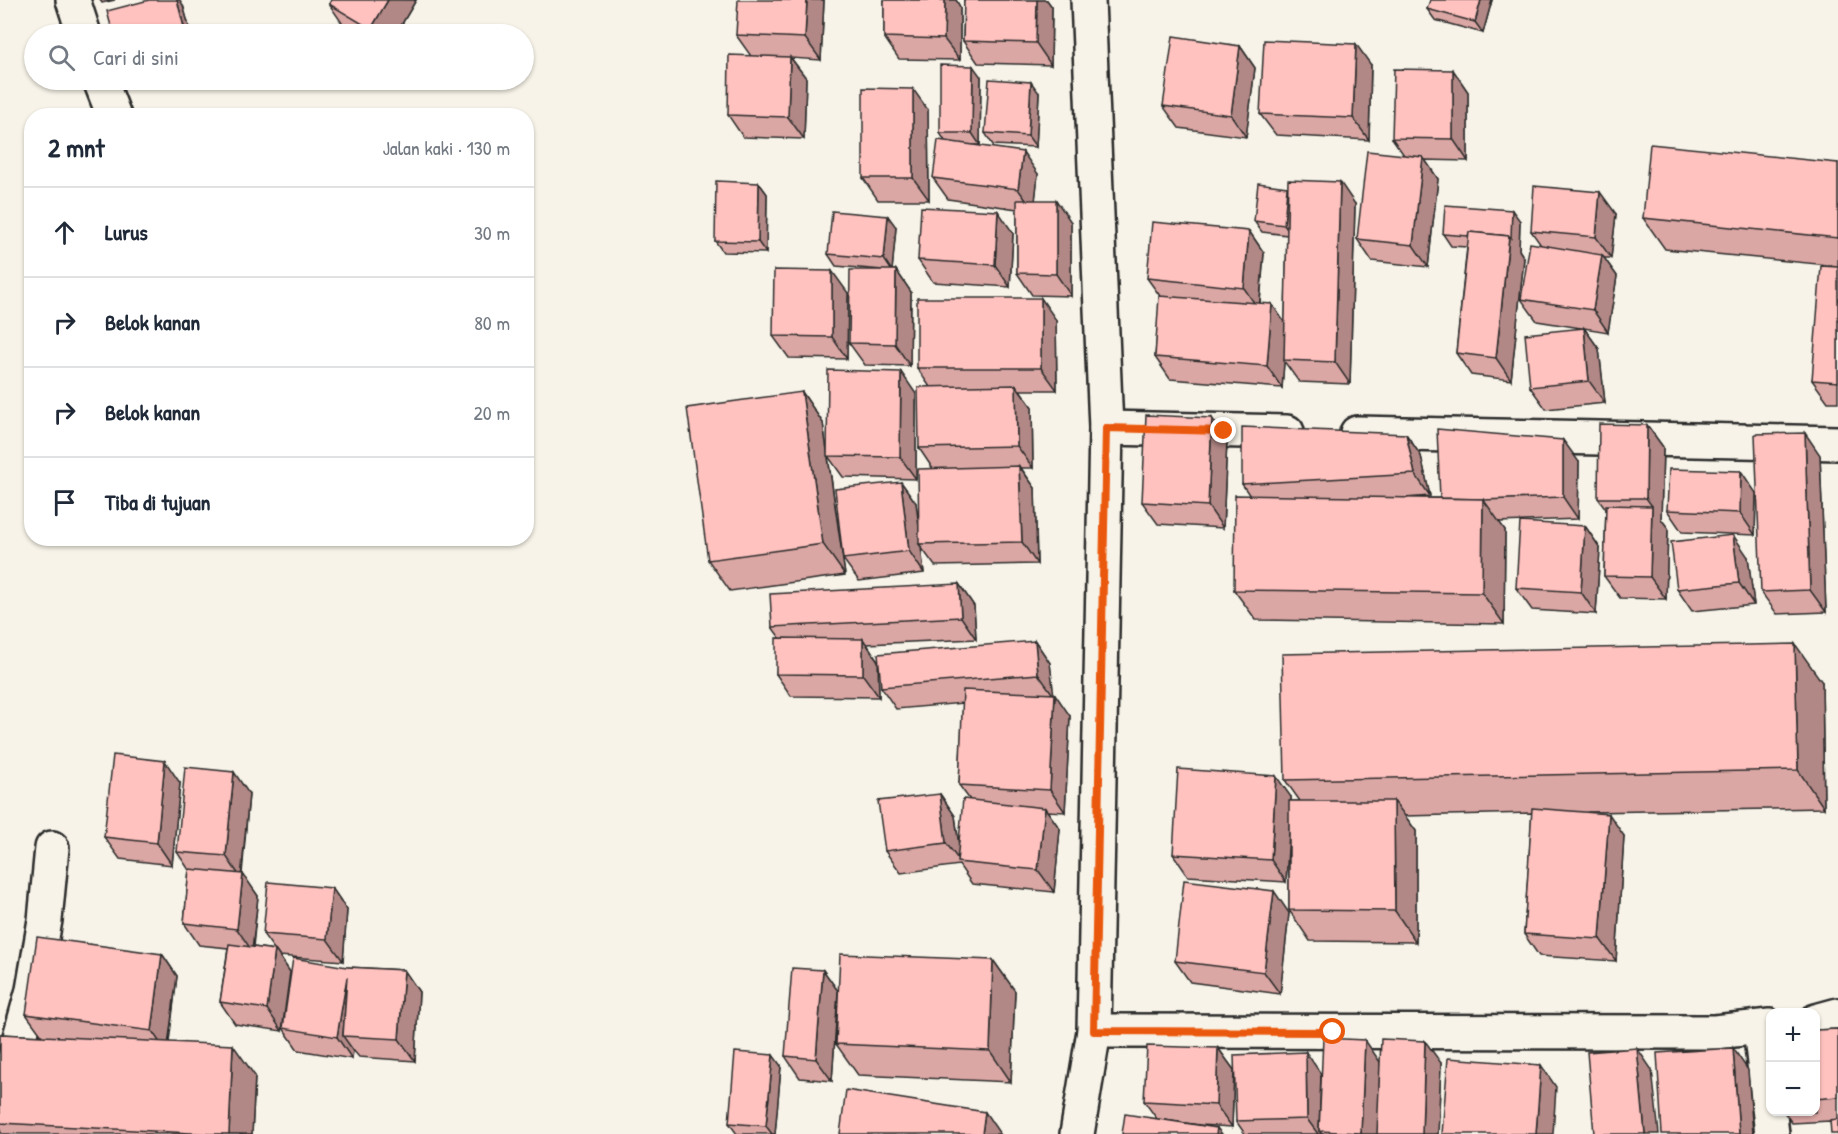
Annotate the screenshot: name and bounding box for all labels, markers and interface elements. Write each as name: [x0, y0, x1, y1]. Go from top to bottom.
search box: [24, 24, 534, 90]
icon: search: [45, 41, 78, 74]
text: Cari di sini: [93, 42, 179, 72]
text: 2 mnt: [48, 130, 105, 165]
text: Jalan kaki · 130 m: [382, 134, 510, 161]
icon: ahead: [48, 216, 81, 249]
text: Lurus: [105, 217, 148, 247]
text: 30 m: [474, 219, 510, 246]
icon: right: [48, 306, 81, 339]
text: Belok kanan: [105, 307, 200, 337]
text: 80 m: [474, 309, 510, 336]
icon: right: [48, 396, 81, 429]
text: Belok kanan: [105, 397, 200, 427]
text: 20 m: [473, 399, 510, 426]
route end: [1210, 417, 1236, 443]
icon: arrive: [48, 486, 81, 519]
text: Tiba di tujuan: [105, 487, 210, 517]
map controls: [1766, 1008, 1820, 1116]
button: +: [1766, 1008, 1820, 1062]
route start: [1319, 1018, 1345, 1044]
button: −: [1766, 1062, 1820, 1116]

